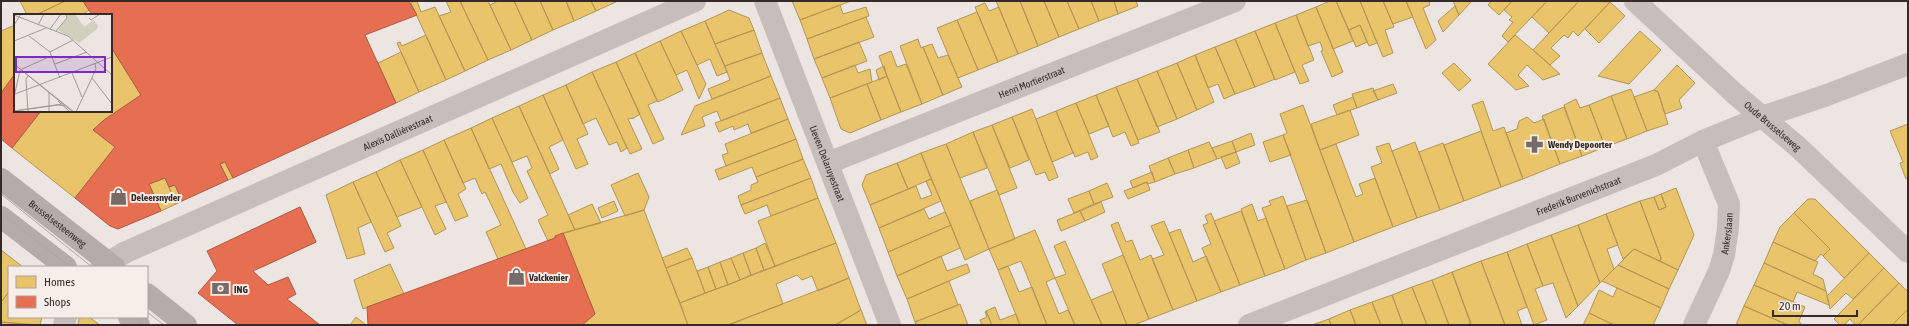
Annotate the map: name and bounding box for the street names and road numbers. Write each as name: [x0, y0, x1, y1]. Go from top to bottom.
street label: Henri Mortierstraat: [997, 64, 1066, 101]
street label: Oude Brusselseweg: [1742, 99, 1804, 154]
street label: Alexis Dallièrestraat: [361, 113, 434, 153]
street label: Lieven Delaruyestraat: [808, 124, 847, 203]
street label: Frederik Burvenichstraat: [1535, 174, 1623, 218]
street label: Brusselsesteenweg: [27, 198, 89, 250]
street label: Ankerslaan: [1719, 212, 1735, 255]

